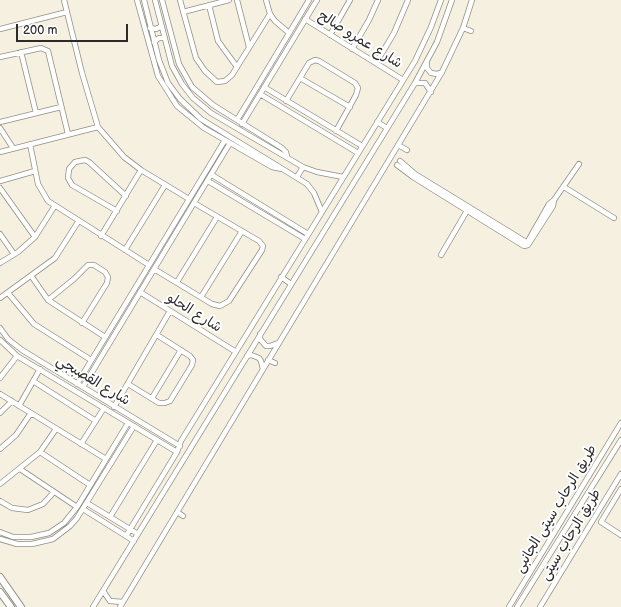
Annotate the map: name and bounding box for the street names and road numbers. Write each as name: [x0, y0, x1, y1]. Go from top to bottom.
street label: شارع عمرو صالح: [315, 8, 405, 72]
street label: شارع الحلو: [164, 290, 224, 336]
street label: شارع القصبجي: [53, 352, 133, 410]
street label: طريق الرحاب سيتى الجانبى: [511, 442, 601, 576]
street label: طريق الرحاب سيتى: [537, 486, 605, 584]

